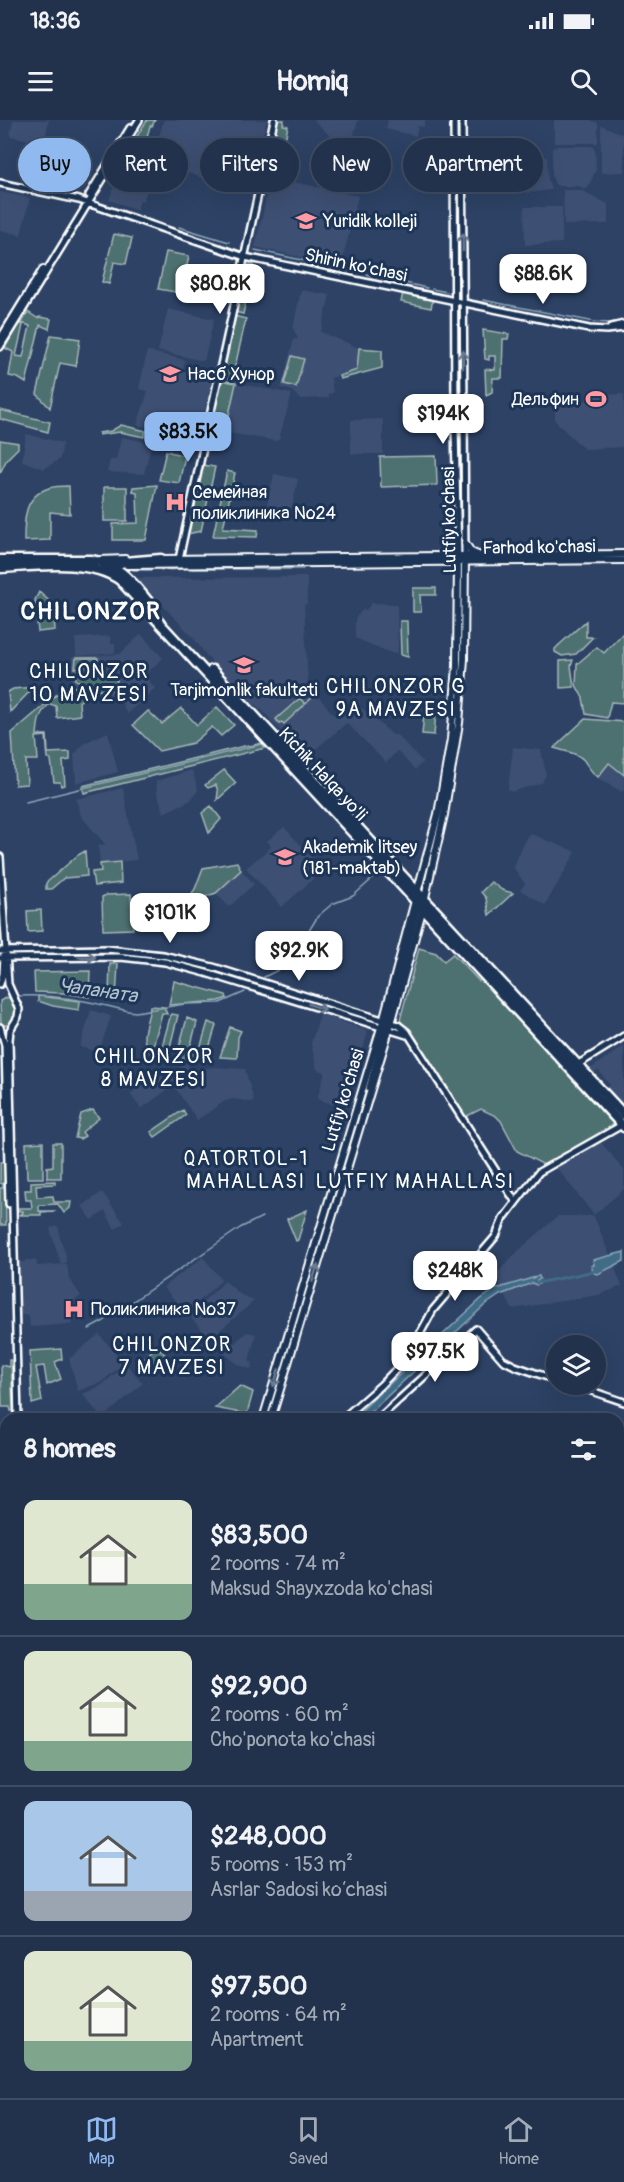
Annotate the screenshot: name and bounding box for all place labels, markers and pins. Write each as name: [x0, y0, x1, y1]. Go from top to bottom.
school or university icon: Yuridik kolleji: [294, 209, 318, 233]
place label: Yuridik kolleji: [322, 210, 417, 233]
pin: $88.6K: [494, 254, 592, 305]
pin: $80.8K: [171, 264, 269, 315]
school or university icon: Насб Хунор: [158, 362, 182, 386]
place label: Насб Хунор: [187, 363, 275, 386]
sports icon: Дельфин: [584, 387, 608, 411]
place label: Дельфин: [511, 388, 579, 411]
pin: $194K: [401, 394, 485, 445]
pin: $83.5K: [139, 412, 237, 463]
place label: Семейная поликлиника №24: [192, 481, 337, 525]
hospital icon: Семейная поликлиника №24: [163, 490, 187, 514]
school or university icon: Tarjimonlik fakulteti: [232, 653, 256, 677]
place label: Tarjimonlik fakulteti: [170, 679, 318, 702]
place label: Akademik litsey (181-maktab): [302, 836, 418, 880]
school or university icon: Akademik litsey (181-maktab): [273, 845, 297, 869]
pin: $101K: [128, 893, 212, 944]
pin: $92.9K: [250, 931, 348, 982]
pin: $248K: [413, 1251, 497, 1302]
hospital icon: Поликлиника №37: [62, 1297, 86, 1321]
place label: Поликлиника №37: [91, 1298, 236, 1321]
pin: $97.5K: [386, 1332, 484, 1383]

